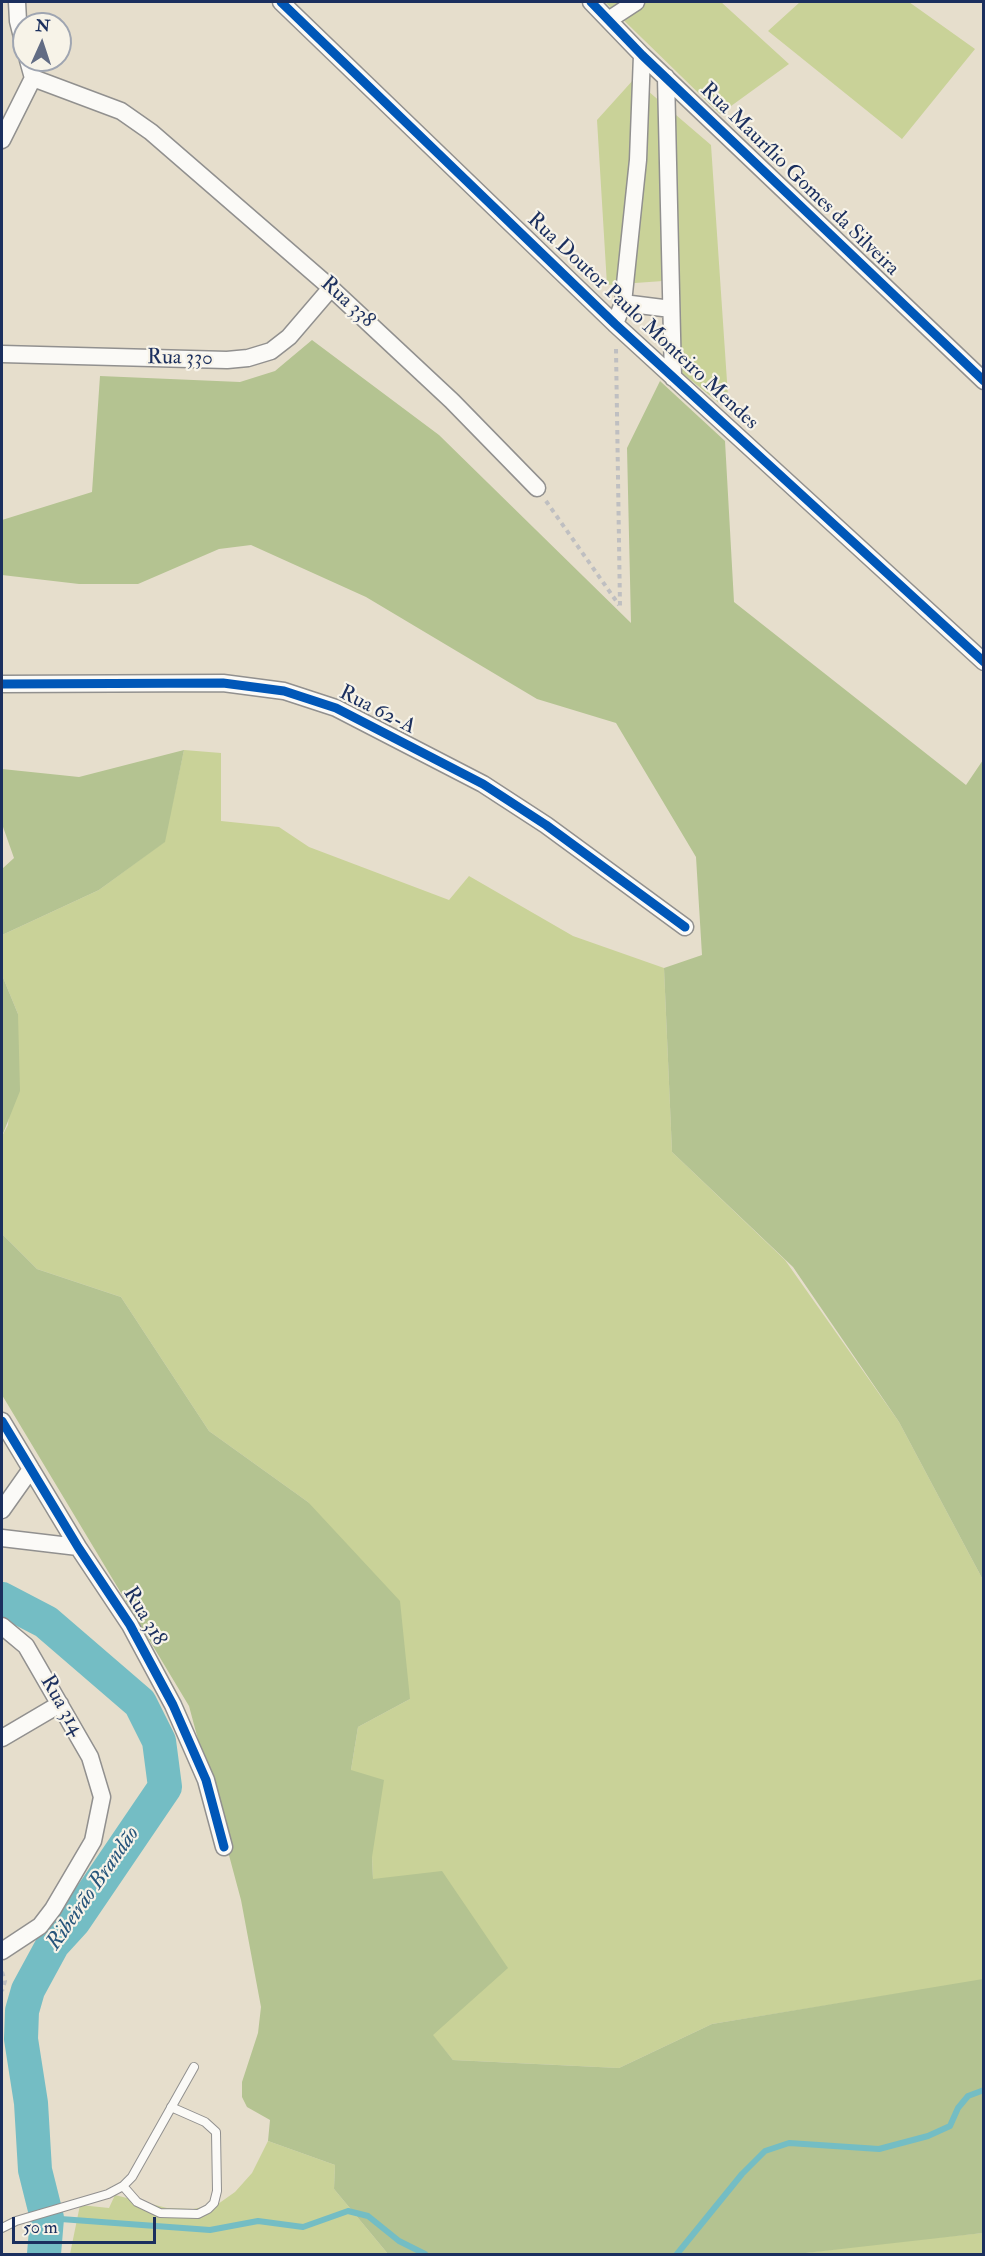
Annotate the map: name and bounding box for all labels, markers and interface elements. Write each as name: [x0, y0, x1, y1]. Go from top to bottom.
north arrow: [12, 12, 72, 72]
text: N: [35, 16, 51, 36]
street label: Rua Maurílio Gomes da Silveira: [694, 78, 904, 282]
street label: Rua Doutor Paulo Monteiro Mendes: [521, 208, 763, 436]
street label: Rua 338: [315, 272, 379, 334]
street label: Rua 330: [147, 346, 213, 372]
street label: Rua 62-A: [335, 681, 419, 741]
street label: Rua 318: [117, 1583, 171, 1651]
street label: Rua 314: [34, 1671, 88, 1741]
water label: Ribeirão Brandão: [42, 1822, 146, 1956]
scale bar: [15, 2205, 159, 2243]
text: 50 m: [23, 2216, 58, 2239]

